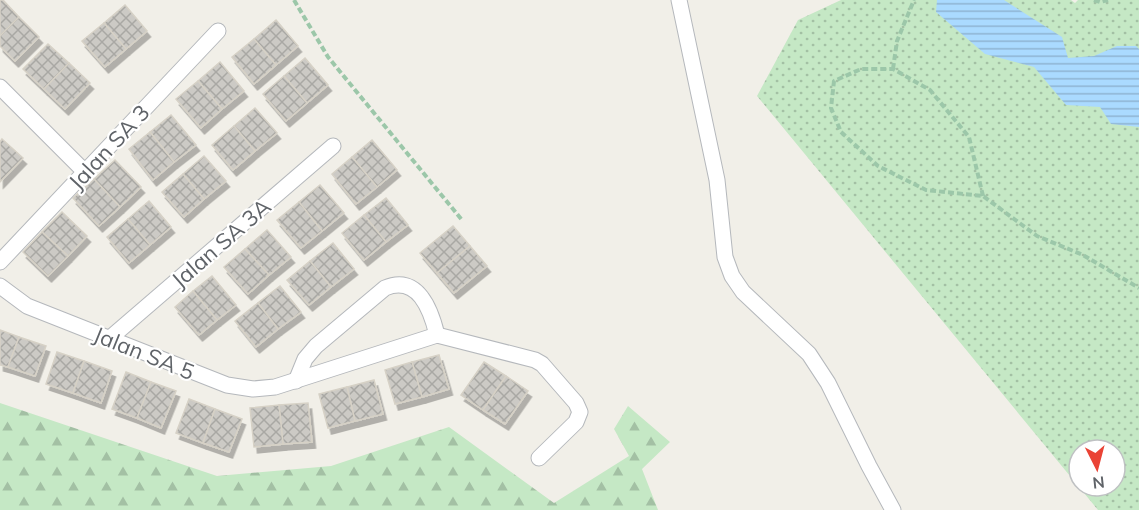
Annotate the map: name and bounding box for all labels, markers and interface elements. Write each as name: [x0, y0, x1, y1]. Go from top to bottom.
street label: Jalan SA 3: [63, 99, 155, 195]
street label: Jalan SA 3A: [166, 192, 276, 294]
street label: Jalan SA 5: [89, 320, 199, 386]
north arrow: [1067, 438, 1127, 498]
text: N: [1092, 472, 1106, 493]

